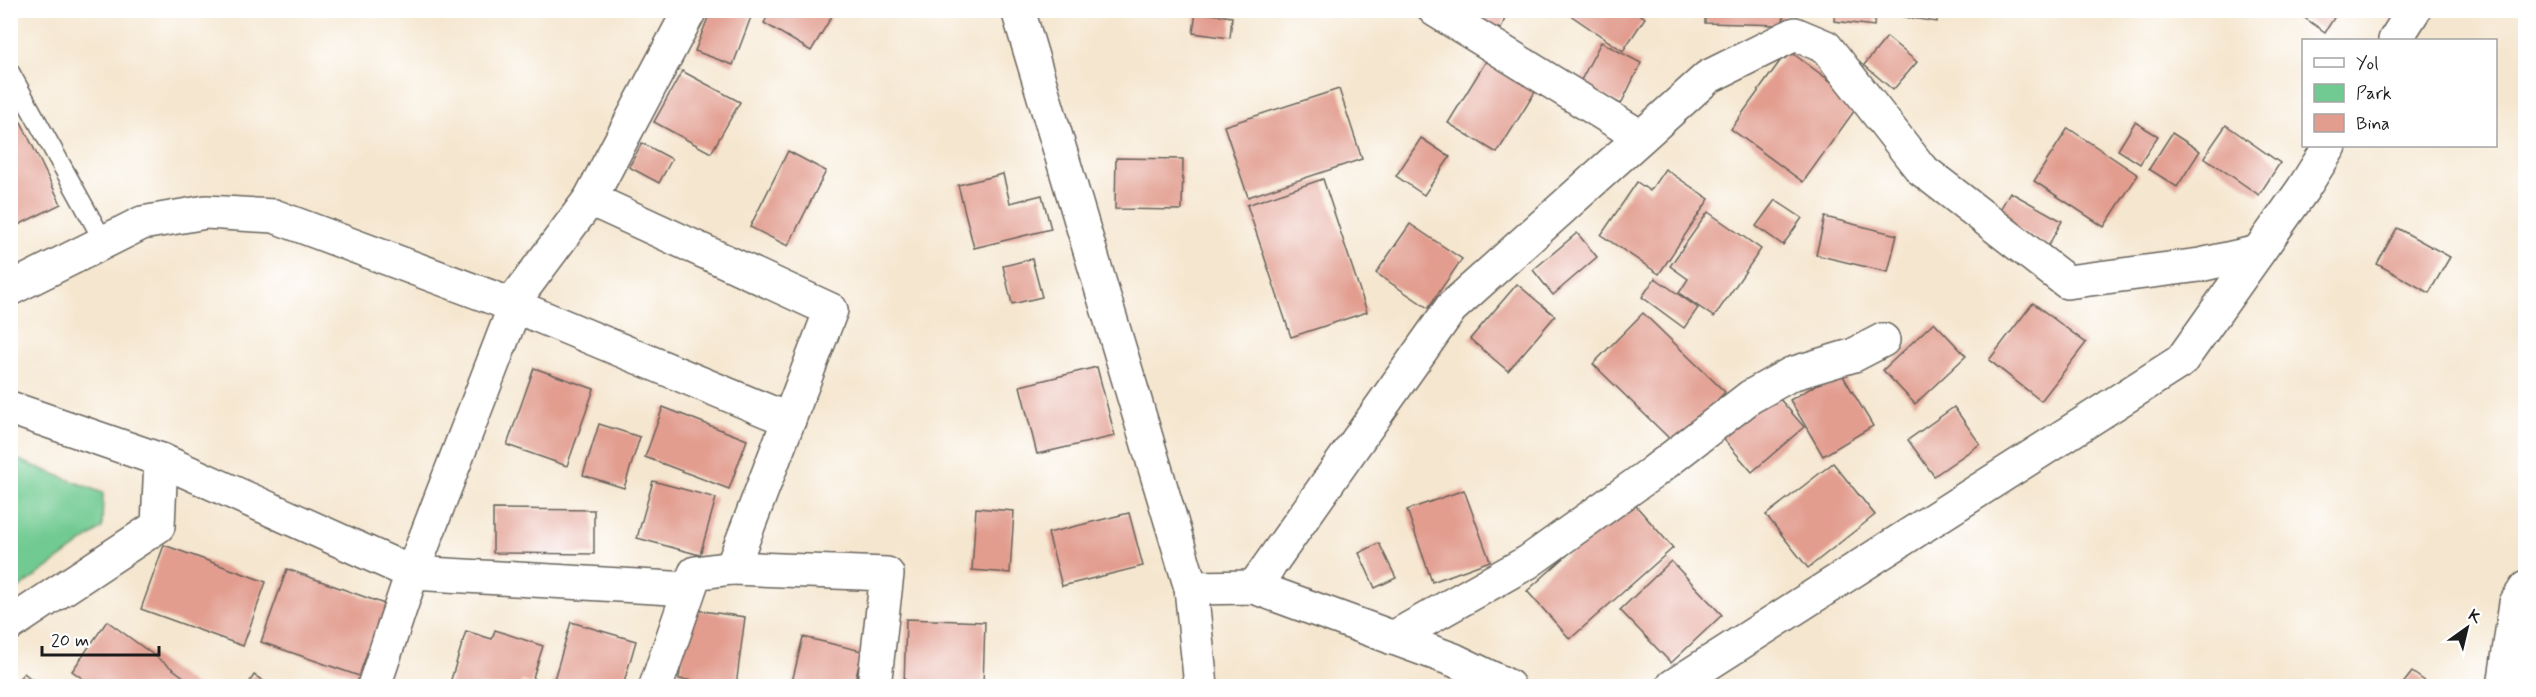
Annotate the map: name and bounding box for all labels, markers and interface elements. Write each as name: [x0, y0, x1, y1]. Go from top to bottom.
legend: [2302, 39, 2497, 147]
text: Yol: [2356, 52, 2379, 76]
text: Park: [2356, 82, 2392, 106]
text: Bina: [2356, 112, 2390, 136]
north arrow: [2437, 598, 2497, 658]
text: K: [2464, 605, 2486, 629]
scale bar: [42, 619, 159, 657]
text: 20 m: [51, 629, 89, 653]

